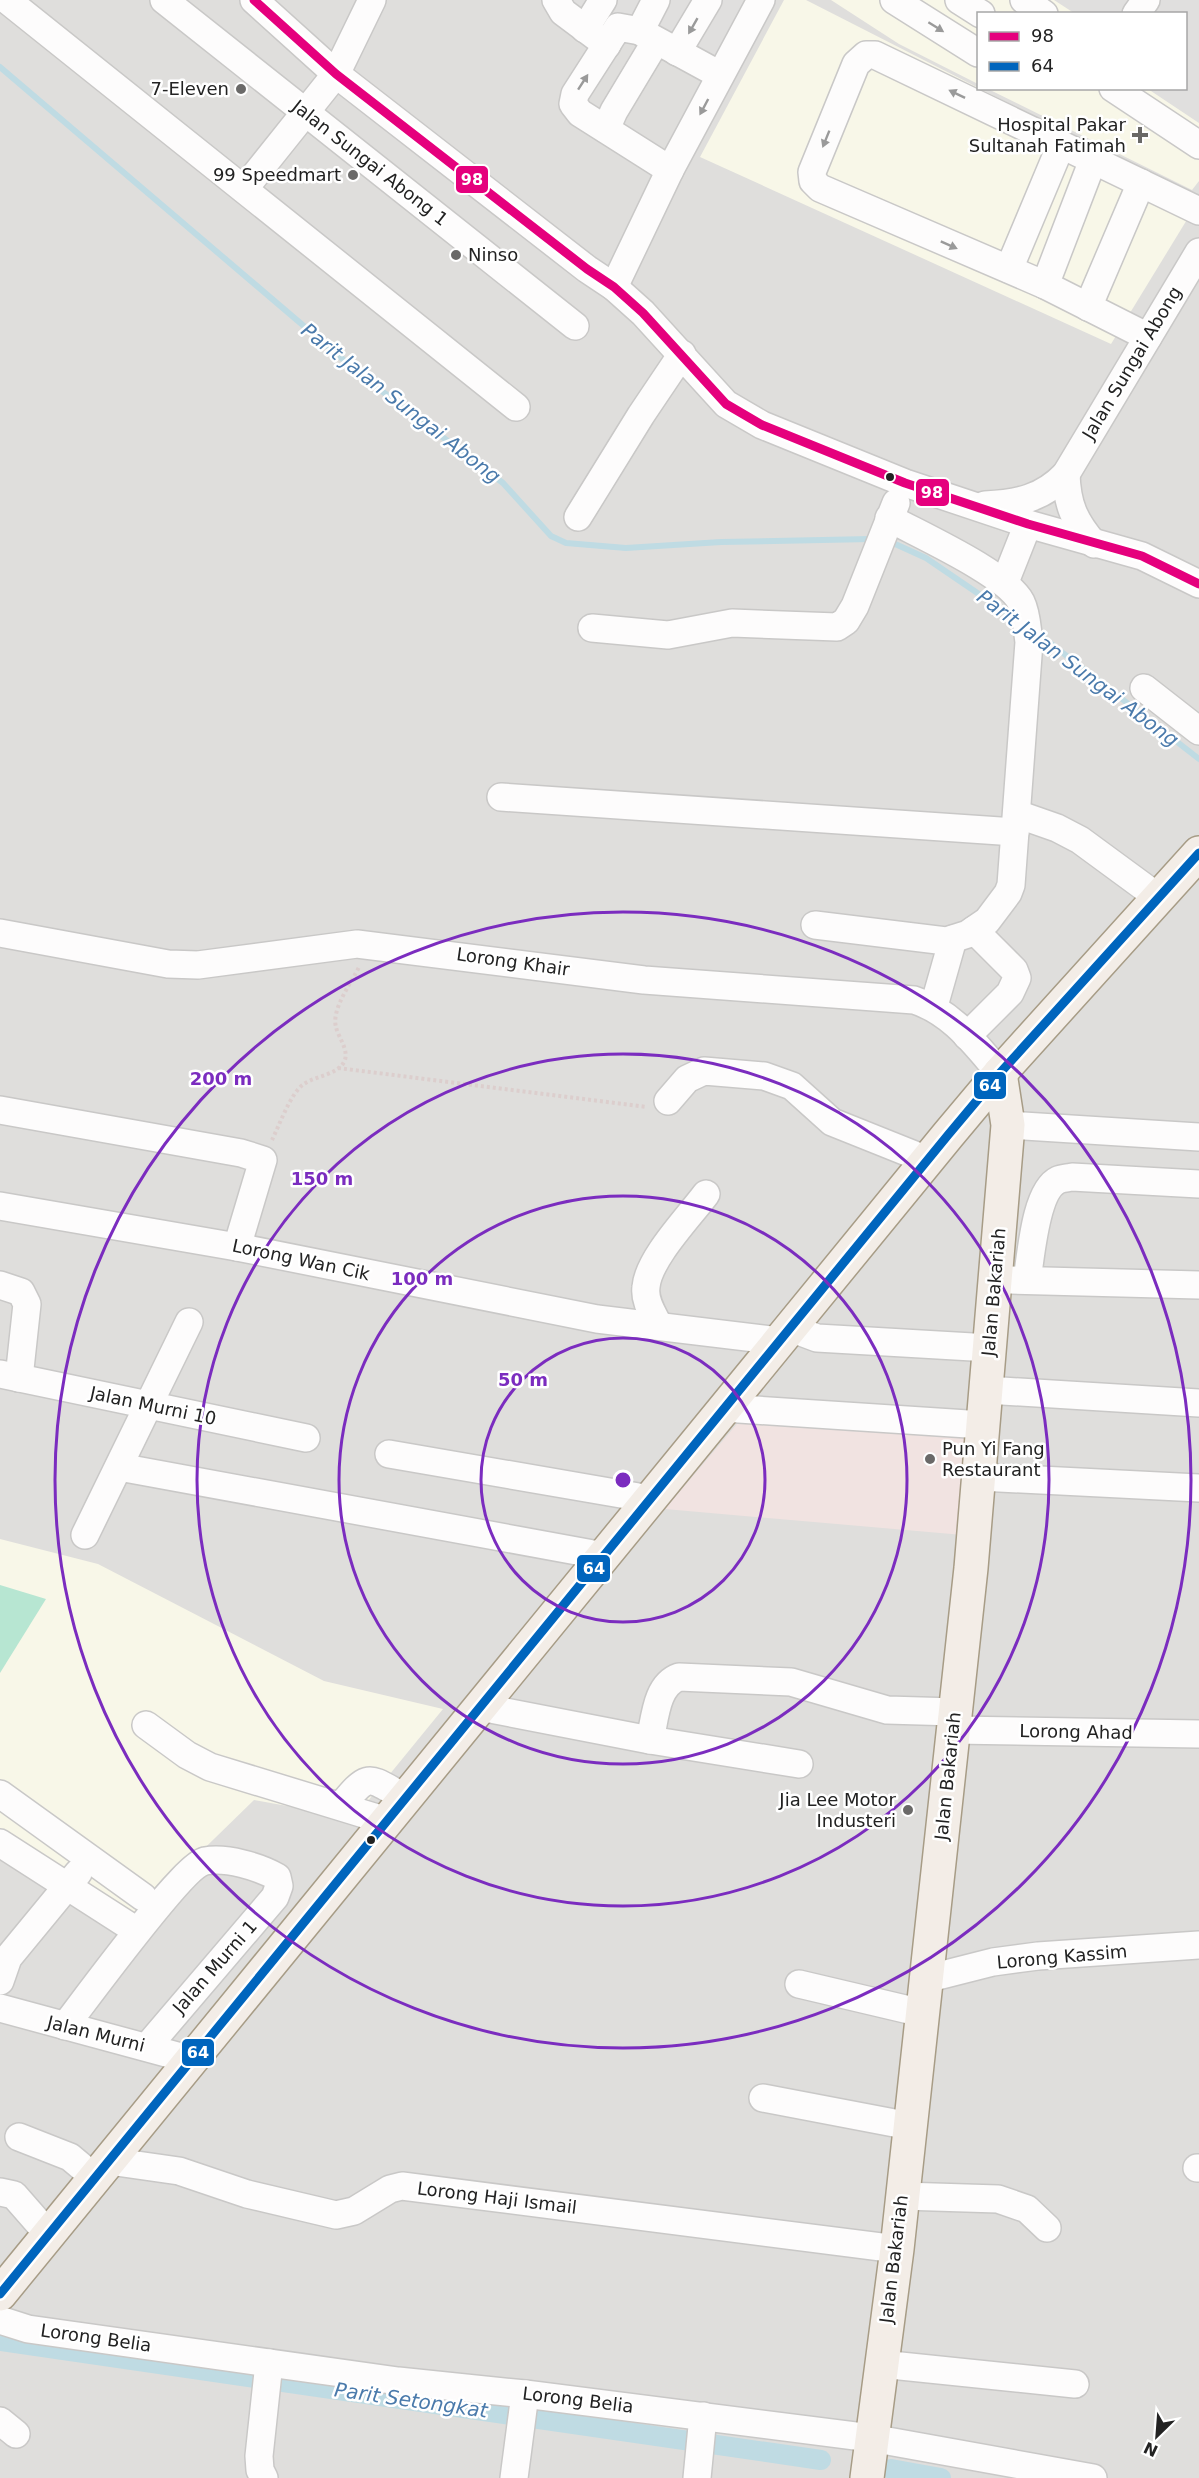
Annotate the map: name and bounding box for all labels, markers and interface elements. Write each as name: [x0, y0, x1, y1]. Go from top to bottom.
legend: [977, 12, 1187, 90]
one-way arrow: [687, 18, 698, 34]
one-way arrow: [928, 21, 944, 32]
text: 98: [1031, 25, 1054, 46]
text: 64: [1031, 55, 1054, 76]
one-way arrow: [577, 74, 588, 90]
place label: 7-Eleven: [150, 78, 229, 99]
marker: 7-Eleven: [234, 82, 248, 96]
one-way arrow: [949, 90, 966, 99]
street label: Jalan Sungai Abong 1: [288, 95, 452, 230]
one-way arrow: [699, 98, 709, 116]
place label: Hospital Pakar Sultanah Fatimah: [969, 114, 1127, 156]
marker: Hospital Pakar Sultanah Fatimah: [1131, 126, 1149, 144]
one-way arrow: [821, 130, 830, 148]
place label: 99 Speedmart: [213, 164, 341, 185]
line badge: 98: [455, 165, 489, 194]
marker: 99 Speedmart: [346, 168, 360, 182]
text: 98: [461, 170, 483, 189]
one-way arrow: [940, 240, 958, 250]
place label: Ninso: [468, 244, 518, 265]
marker: Ninso: [449, 248, 463, 262]
street label: Jalan Sungai Abong: [1077, 283, 1186, 444]
water label: Parit Jalan Sungai Abong: [297, 318, 505, 488]
unlabelled marker: [884, 471, 896, 483]
line badge: 98: [915, 478, 950, 507]
text: 98: [921, 483, 943, 502]
water label: Parit Jalan Sungai Abong: [972, 584, 1184, 752]
street label: Lorong Khair: [455, 943, 572, 980]
text: 200 m: [190, 1068, 252, 1089]
line badge: 64: [973, 1071, 1007, 1100]
text: 64: [979, 1076, 1001, 1095]
text: 150 m: [291, 1168, 353, 1189]
street label: Jalan Bakariah: [977, 1227, 1010, 1358]
street label: Lorong Wan Cik: [230, 1235, 372, 1284]
text: 100 m: [391, 1268, 453, 1289]
text: 50 m: [498, 1369, 548, 1390]
street label: Jalan Murni 10: [87, 1382, 218, 1429]
place label: Pun Yi Fang Restaurant: [942, 1438, 1045, 1480]
marker: Pun Yi Fang Restaurant: [923, 1452, 937, 1466]
centre of rings: [613, 1470, 633, 1490]
line badge: 64: [576, 1554, 611, 1583]
text: 64: [583, 1559, 605, 1578]
street label: Jalan Bakariah: [930, 1711, 965, 1842]
street label: Lorong Ahad: [1019, 1720, 1133, 1743]
place label: Jia Lee Motor Industeri: [778, 1789, 897, 1831]
marker: Jia Lee Motor Industeri: [901, 1803, 915, 1817]
unlabelled marker: [365, 1834, 377, 1846]
street label: Jalan Murni 1: [168, 1916, 261, 2019]
street label: Lorong Kassim: [996, 1940, 1128, 1973]
street label: Jalan Murni: [44, 2011, 147, 2056]
line badge: 64: [181, 2038, 215, 2067]
text: 64: [187, 2043, 209, 2062]
street label: Lorong Haji Ismail: [416, 2177, 578, 2218]
street label: Jalan Bakariah: [875, 2194, 912, 2325]
street label: Lorong Belia: [39, 2319, 153, 2356]
water label: Parit Setongkat: [333, 2377, 490, 2423]
street label: Lorong Belia: [521, 2382, 635, 2417]
north arrow: [1127, 2406, 1187, 2466]
text: N: [1141, 2438, 1161, 2461]

